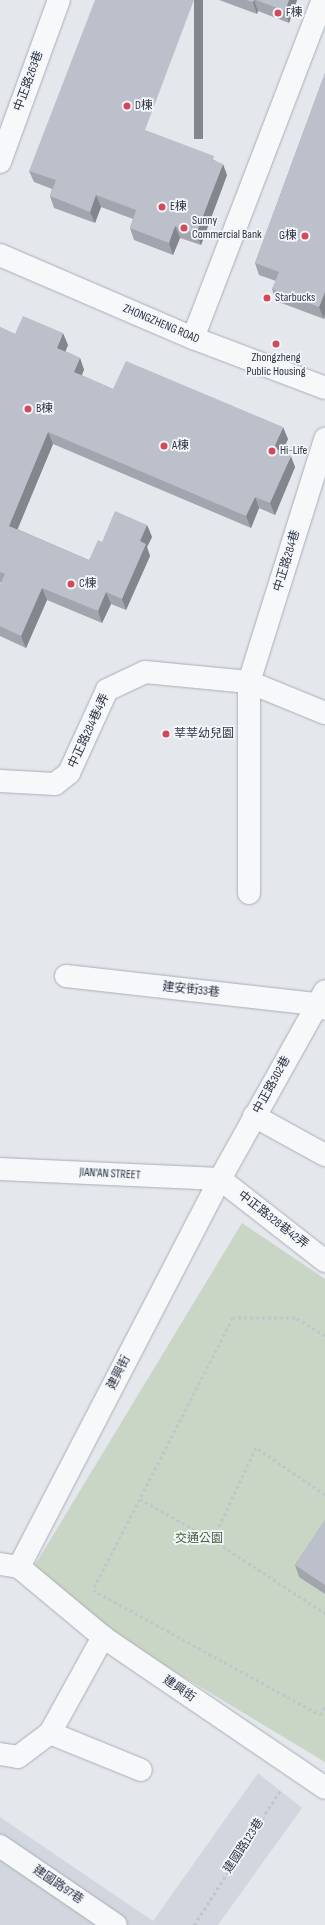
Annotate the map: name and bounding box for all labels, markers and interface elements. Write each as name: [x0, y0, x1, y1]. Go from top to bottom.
place label: F棟: [286, 6, 303, 20]
marker: F棟: [273, 8, 283, 18]
street label: 中正路263巷: [11, 49, 47, 113]
place label: D棟: [135, 99, 153, 113]
marker: D棟: [122, 101, 132, 111]
place label: E棟: [170, 200, 187, 214]
marker: E棟: [157, 202, 167, 212]
place label: Sunny Commercial Bank: [192, 214, 262, 242]
marker: Sunny Commercial Bank: [179, 223, 189, 233]
place label: G棟: [279, 229, 297, 243]
marker: G棟: [300, 231, 310, 241]
place label: Starbucks: [275, 291, 315, 305]
marker: Starbucks: [262, 293, 272, 303]
street label: ZHONGZHENG ROAD: [121, 301, 201, 347]
marker: Zhongzheng Public Housing: [271, 339, 281, 349]
place label: Zhongzheng Public Housing: [246, 351, 306, 379]
place label: B棟: [36, 402, 53, 416]
marker: B棟: [23, 404, 33, 414]
place label: A棟: [172, 439, 189, 453]
marker: A棟: [159, 441, 169, 451]
place label: Hi-Life: [280, 444, 307, 458]
marker: Hi-Life: [267, 446, 277, 456]
street label: 中正路284巷: [271, 529, 303, 593]
place label: C棟: [79, 577, 97, 591]
marker: C棟: [66, 579, 76, 589]
street label: 中正路284巷4弄: [65, 691, 113, 771]
place label: 莘莘幼兒園: [174, 727, 234, 741]
marker: 莘莘幼兒園: [161, 729, 171, 739]
street label: 建安街33巷: [161, 980, 221, 1000]
street label: 中正路302巷: [250, 1054, 294, 1116]
street label: JIAN'AN STREET: [79, 1165, 141, 1183]
street label: 中正路328巷42弄: [235, 1188, 311, 1252]
street label: 建興街: [104, 1354, 134, 1392]
park label: 交通公園: [175, 1532, 223, 1546]
street label: 建興街: [160, 1673, 198, 1705]
street label: 建國路123巷: [221, 1816, 267, 1876]
street label: 建國路97巷: [30, 1863, 86, 1907]

